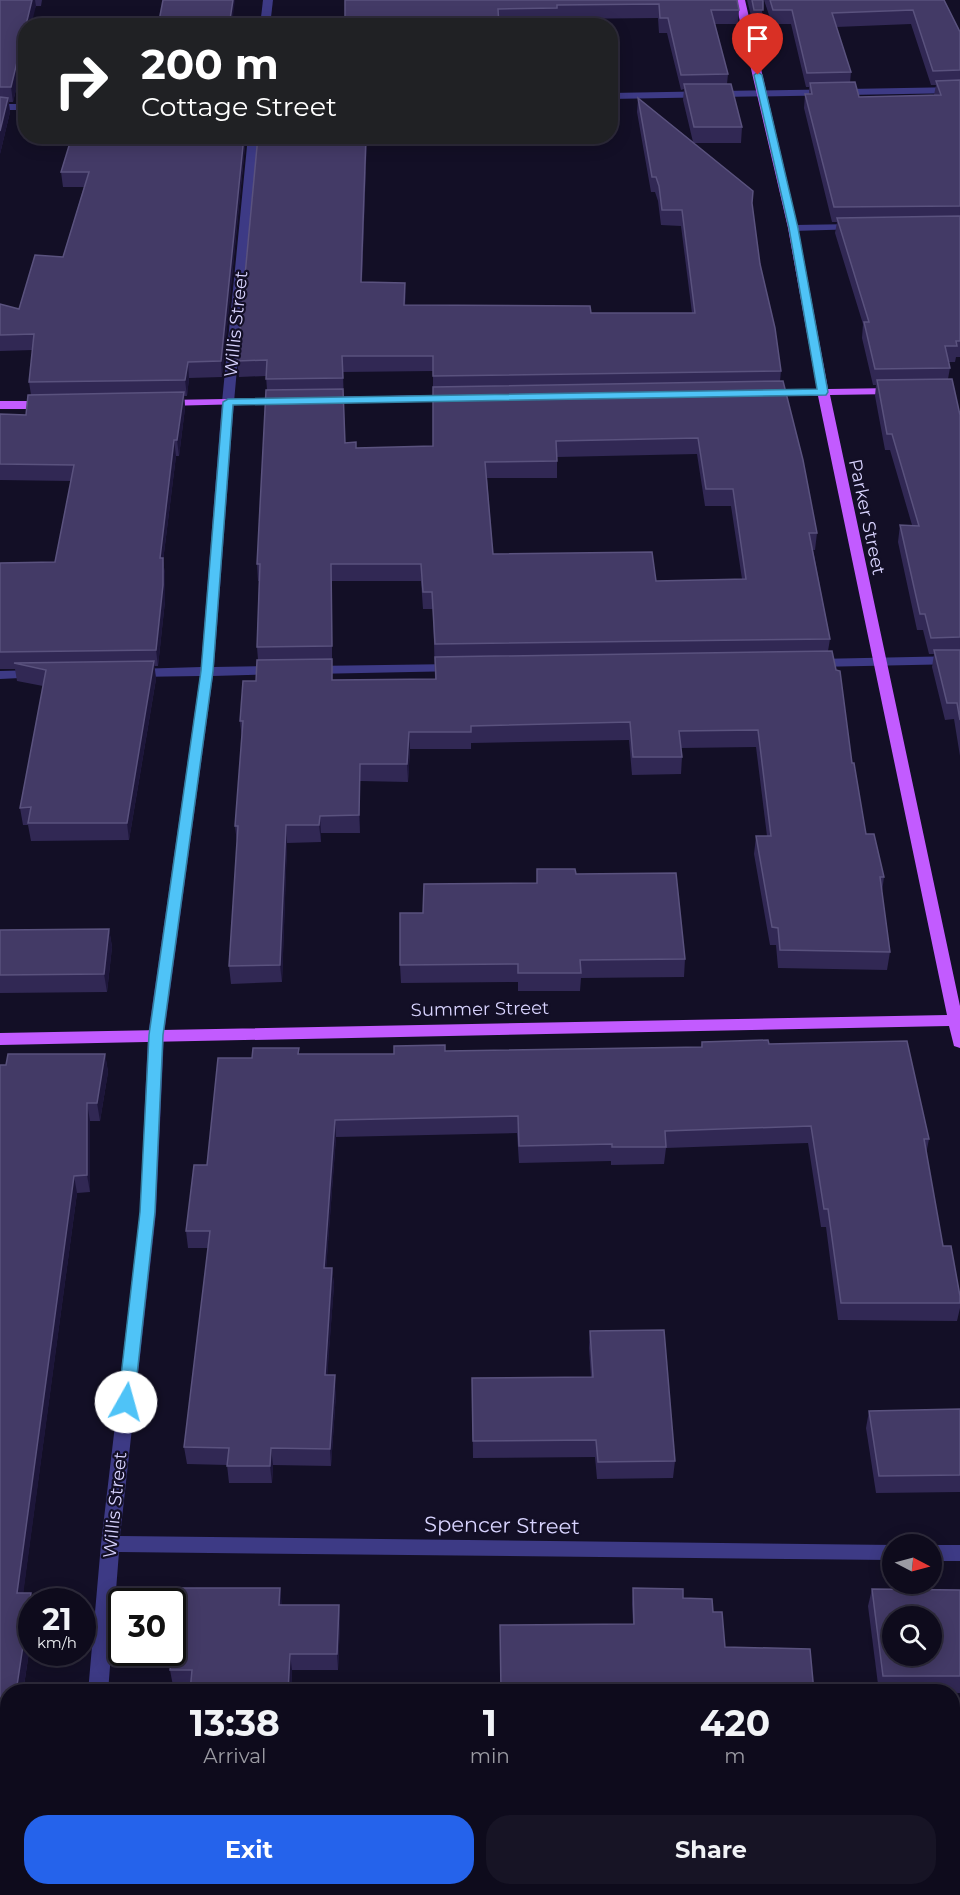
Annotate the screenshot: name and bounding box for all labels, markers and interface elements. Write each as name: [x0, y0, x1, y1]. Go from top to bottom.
pin: [732, 13, 783, 75]
icon: arrive: [741, 22, 774, 55]
text: 200 m: [141, 38, 279, 90]
icon: right: [42, 42, 120, 120]
text: Cottage Street: [141, 90, 337, 123]
street label: Willis Street: [219, 270, 253, 378]
street label: Parker Street: [844, 457, 890, 577]
street label: Summer Street: [411, 997, 549, 1021]
position arrow: [94, 1370, 158, 1434]
street label: Willis Street: [98, 1451, 132, 1559]
street label: Spencer Street: [424, 1511, 580, 1539]
north arrow: [882, 1534, 942, 1594]
map controls: [882, 1534, 942, 1666]
speed limit sign: 30: [108, 1588, 186, 1666]
text: 21: [42, 1601, 72, 1638]
button: search: [882, 1606, 942, 1666]
text: km/h: [37, 1633, 77, 1652]
text: 13:38: [190, 1701, 280, 1745]
text: 1: [483, 1701, 497, 1745]
text: 420: [700, 1701, 770, 1745]
text: Arrival: [203, 1744, 266, 1768]
text: min: [470, 1744, 510, 1768]
text: m: [724, 1744, 746, 1768]
button: Exit: [24, 1815, 474, 1884]
button: Share: [486, 1815, 936, 1884]

